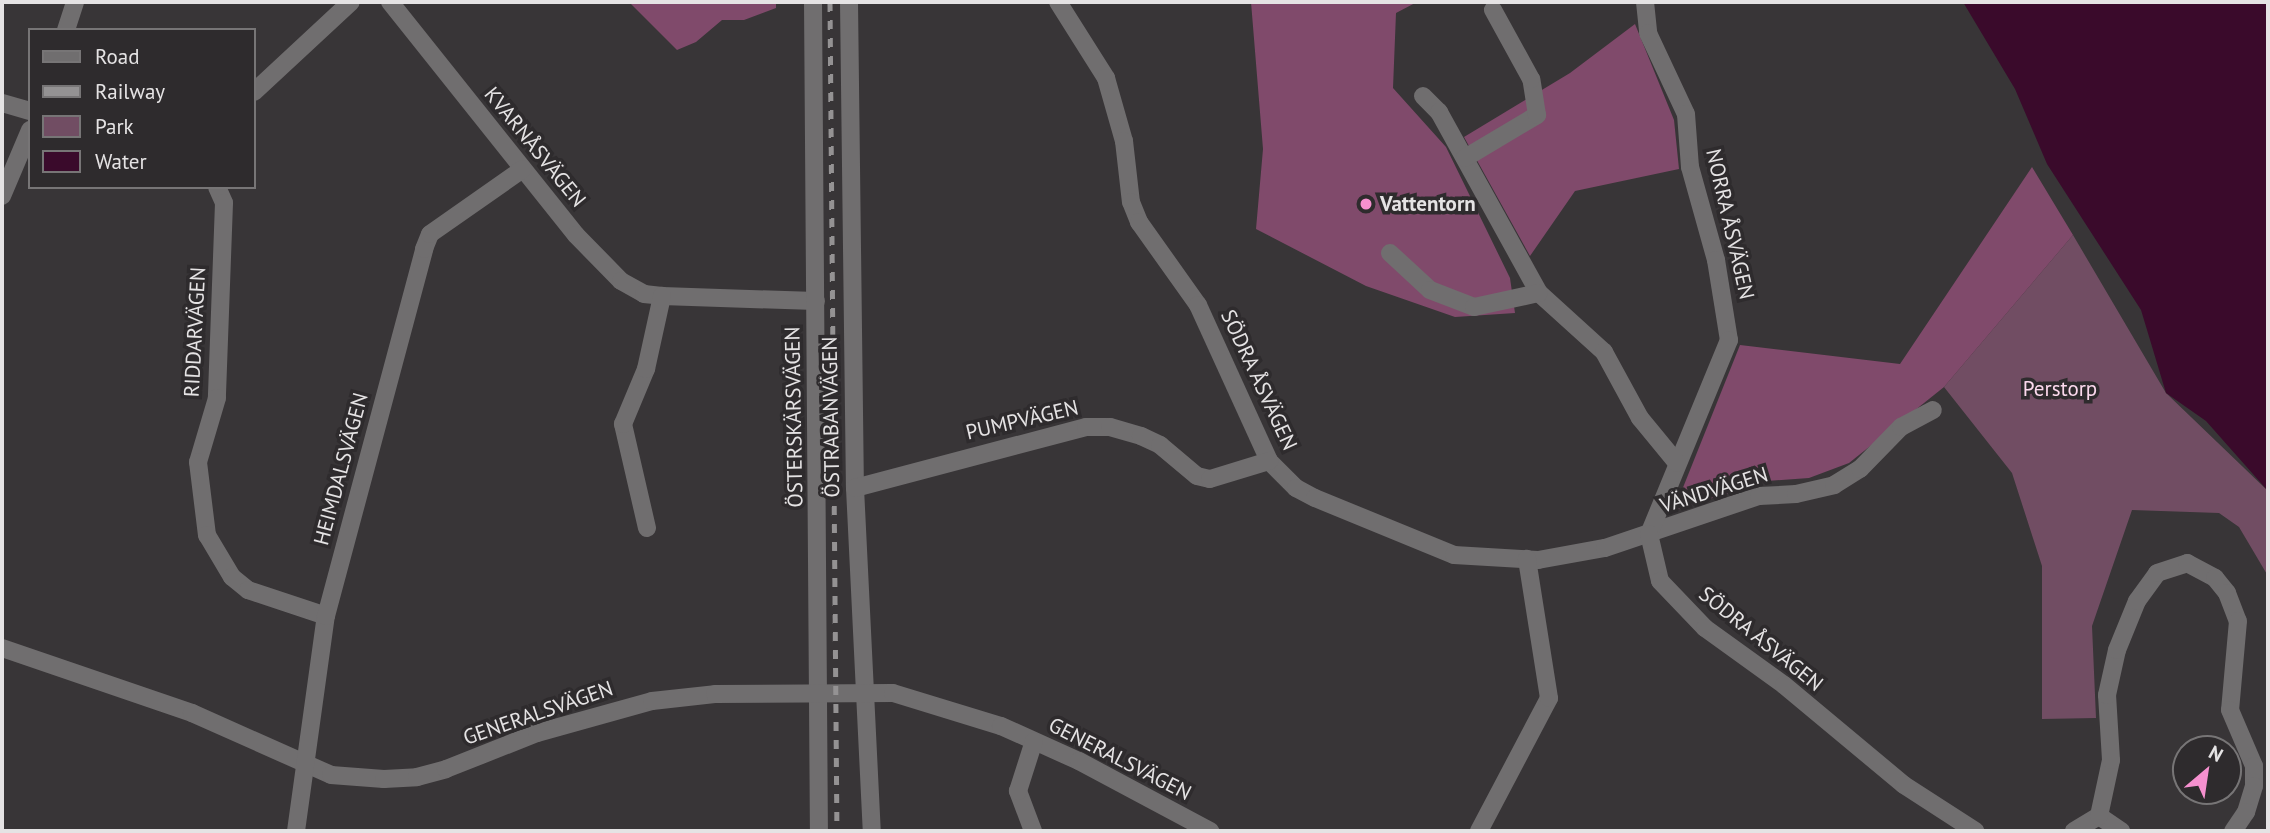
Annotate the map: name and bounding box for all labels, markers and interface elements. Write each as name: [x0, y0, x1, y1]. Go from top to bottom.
legend: [28, 28, 256, 189]
text: Road: [95, 43, 139, 70]
text: Railway: [95, 78, 165, 105]
street label: KVARNÅSVÄGEN: [479, 82, 591, 212]
text: Park: [95, 113, 134, 140]
street label: NORRA ÅSVÄGEN: [1700, 146, 1760, 302]
text: Water: [95, 148, 147, 175]
place label: Vattentorn: [1380, 191, 1476, 217]
marker: Vattentorn: [1358, 196, 1374, 212]
street label: RIDDARVÄGEN: [179, 266, 211, 398]
street label: SÖDRA ÅSVÄGEN: [1215, 305, 1303, 455]
street label: ÖSTERSKÄRSVÄGEN: [780, 326, 808, 508]
street label: ÖSTRABANVÄGEN: [817, 336, 845, 498]
park label: Perstorp: [2023, 376, 2097, 402]
street label: HEIMDALSVÄGEN: [309, 390, 373, 548]
street label: PUMPVÄGEN: [963, 395, 1081, 445]
street label: VÄNDVÄGEN: [1657, 462, 1771, 518]
street label: SÖDRA ÅSVÄGEN: [1693, 581, 1829, 697]
street label: GENERALSVÄGEN: [460, 676, 616, 750]
street label: GENERALSVÄGEN: [1044, 712, 1196, 806]
north arrow: [2172, 735, 2242, 805]
text: N: [2205, 740, 2227, 767]

